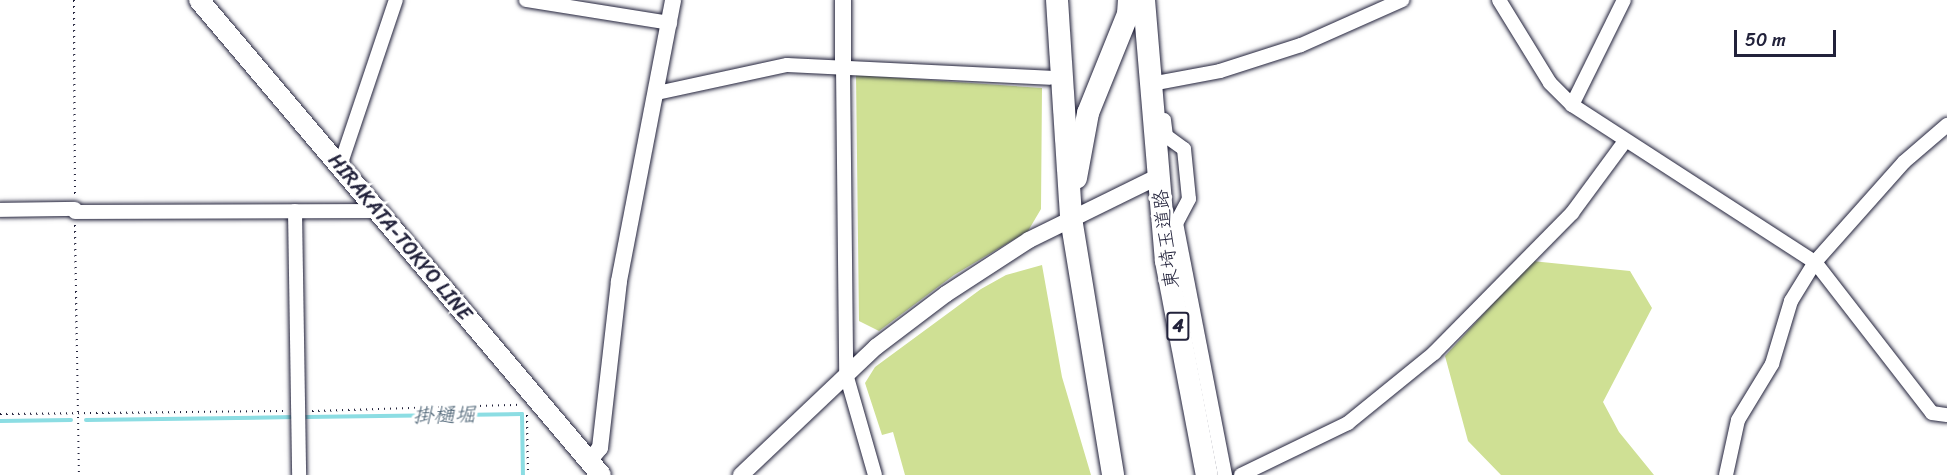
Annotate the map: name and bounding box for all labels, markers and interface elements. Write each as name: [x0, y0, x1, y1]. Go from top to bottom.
scale bar: [1737, 18, 1839, 56]
text: 50 m: [1745, 24, 1786, 56]
street label: HIRAKATA-TOKYO LINE: [323, 149, 477, 325]
street label: 東埼玉道路: [1148, 188, 1184, 290]
road number: 4: [1166, 311, 1190, 341]
water label: 掛樋堀: [412, 402, 476, 428]

